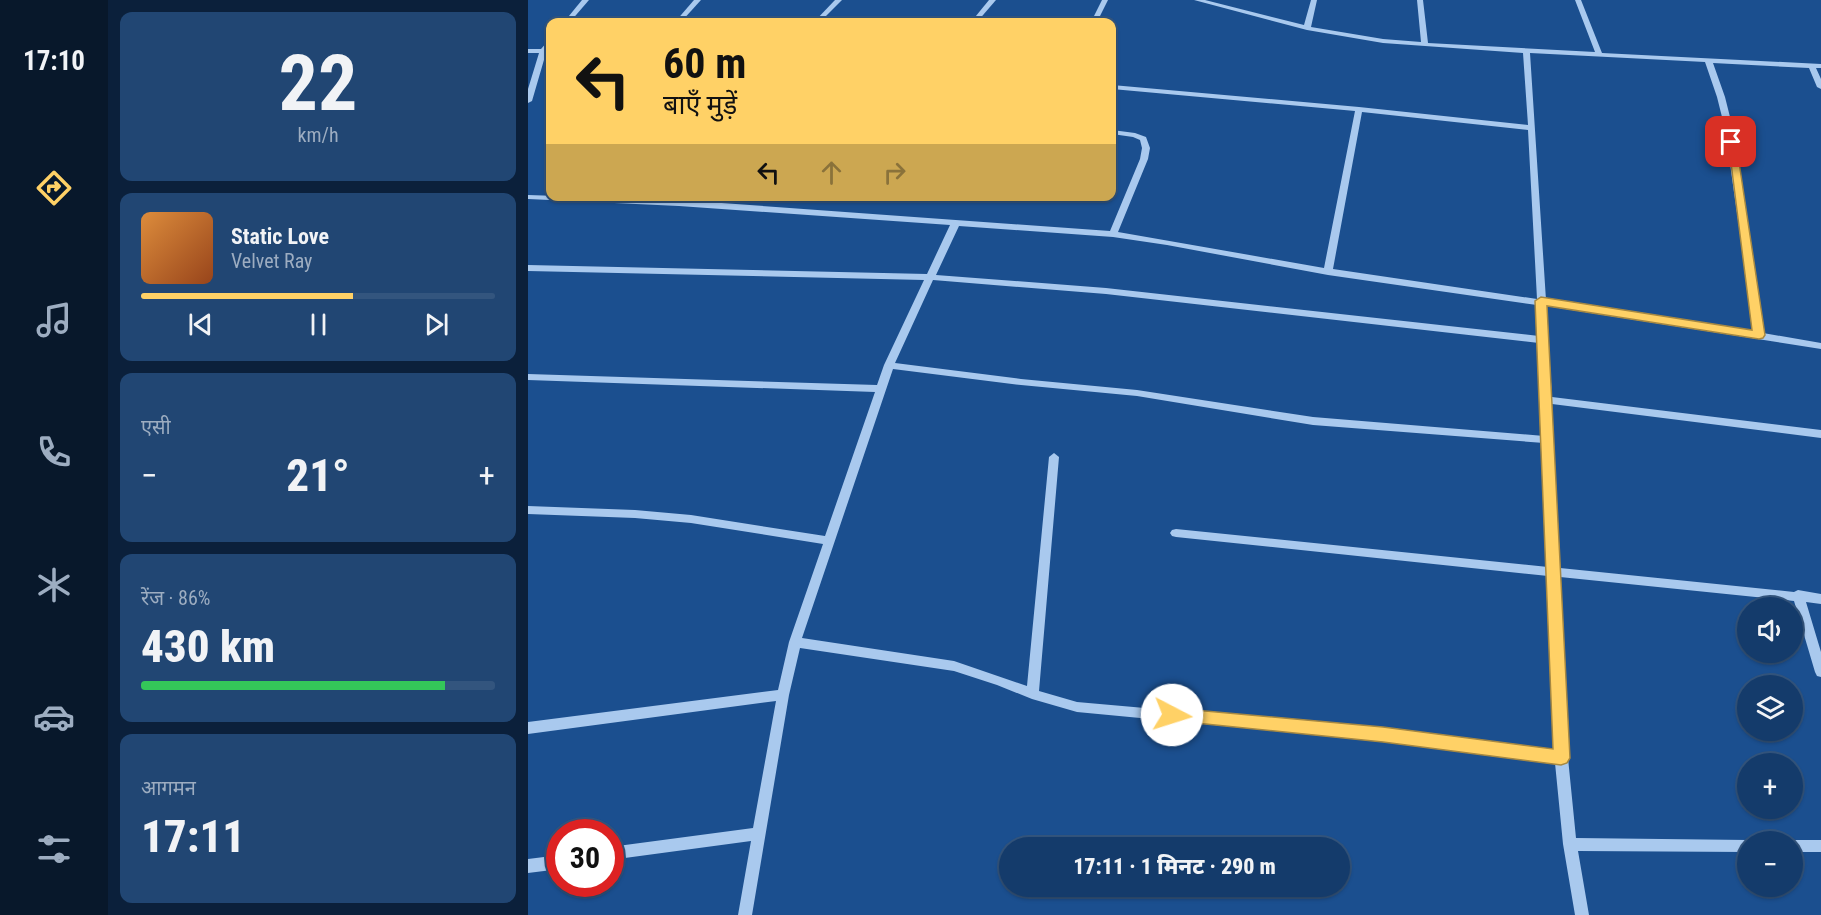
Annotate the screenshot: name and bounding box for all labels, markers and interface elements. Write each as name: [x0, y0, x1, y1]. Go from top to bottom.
text: 22: [279, 38, 357, 129]
text: 60 m: [663, 39, 746, 88]
icon: left: [564, 42, 642, 120]
text: 17:10: [23, 45, 85, 77]
text: बाएँ मुड़ें: [663, 89, 737, 121]
pin: [1705, 116, 1756, 167]
text: km/h: [297, 123, 339, 147]
icon: arrive: [1714, 125, 1747, 158]
icon: left: [752, 156, 785, 189]
icon: ahead: [815, 156, 848, 189]
icon: right: [878, 156, 911, 189]
icon: directions: [33, 167, 75, 209]
text: Static Love: [231, 224, 329, 249]
text: Velvet Ray: [231, 249, 312, 273]
icon: music: [33, 299, 75, 341]
icon: previous: [184, 308, 217, 341]
icon: pause: [302, 308, 335, 341]
icon: next: [420, 308, 453, 341]
text: एसी: [141, 415, 171, 439]
icon: phone: [33, 431, 75, 473]
text: 21°: [286, 449, 350, 502]
text: −: [141, 456, 158, 495]
text: +: [479, 456, 495, 495]
icon: climate: [33, 564, 75, 606]
text: रेंज · 86%: [141, 586, 210, 610]
map controls: [1737, 597, 1803, 897]
button: sound: [1737, 597, 1803, 663]
text: 430 km: [141, 620, 275, 673]
button: layers: [1737, 675, 1803, 741]
position arrow: [1140, 683, 1204, 747]
icon: car: [33, 696, 75, 738]
button: +: [1737, 753, 1803, 819]
text: आगमन: [141, 776, 196, 800]
text: 17:11: [141, 810, 245, 863]
speed limit sign: 30: [546, 819, 624, 897]
icon: filters: [33, 828, 75, 870]
button: −: [1737, 831, 1803, 897]
text: 17:11 · 1 मिनट · 290 m: [1073, 854, 1276, 879]

